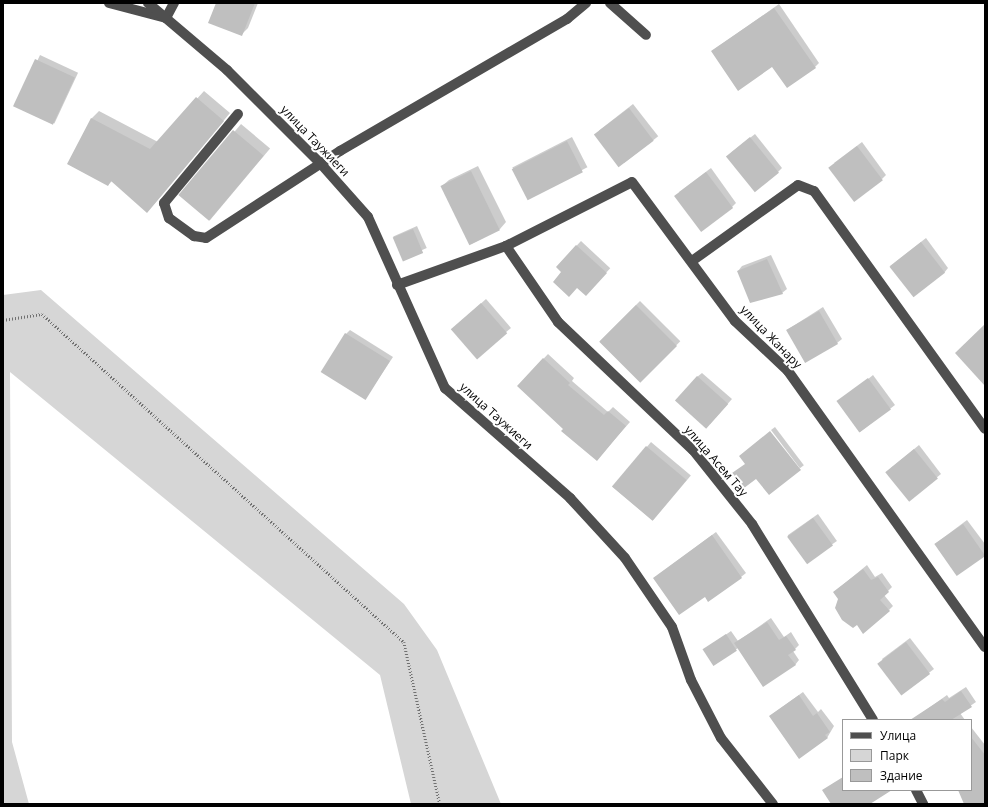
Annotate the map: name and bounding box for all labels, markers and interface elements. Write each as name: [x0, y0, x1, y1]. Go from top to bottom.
street label: улица Таужиеги: [277, 103, 353, 179]
street label: улица Жанару: [737, 302, 805, 372]
street label: улица Таужиеги: [457, 380, 535, 452]
street label: улица Асем Тау: [681, 423, 751, 499]
legend: [842, 719, 972, 791]
text: Улица: [880, 727, 916, 744]
text: Парк: [880, 747, 909, 764]
text: Здание: [880, 767, 923, 784]

